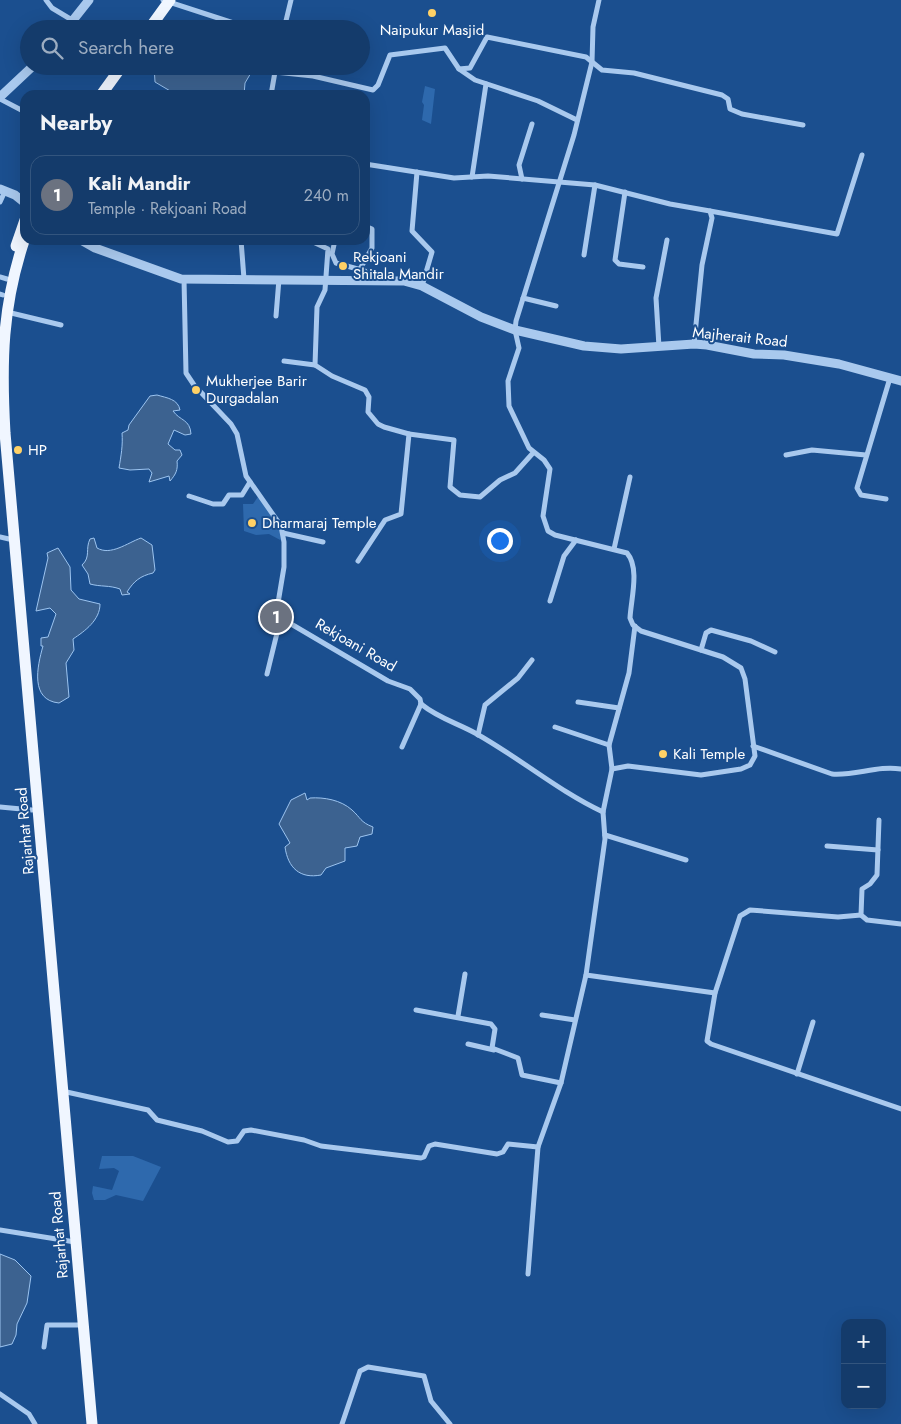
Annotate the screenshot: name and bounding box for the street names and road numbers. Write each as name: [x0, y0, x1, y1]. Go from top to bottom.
street label: Majherait Road: [691, 321, 789, 353]
street label: Rekjoani Road: [311, 613, 401, 677]
street label: Rajarhat Road: [10, 787, 40, 875]
street label: Rajarhat Road: [44, 1191, 74, 1279]

